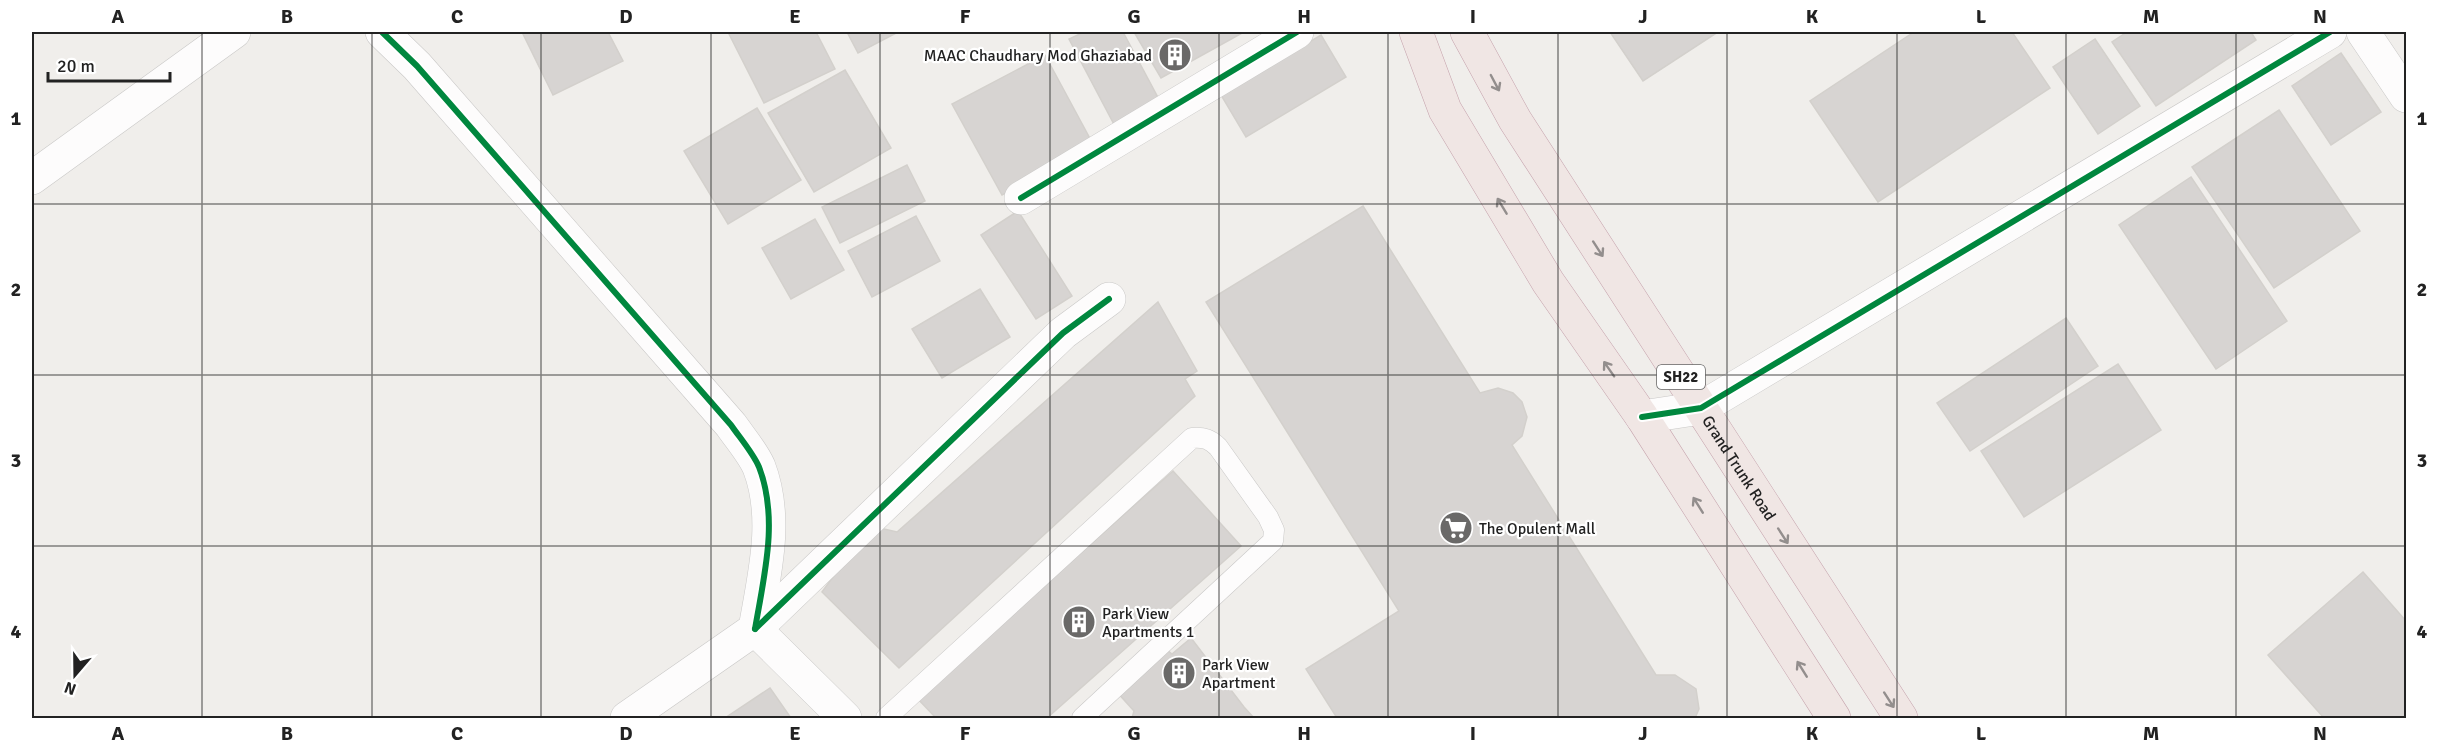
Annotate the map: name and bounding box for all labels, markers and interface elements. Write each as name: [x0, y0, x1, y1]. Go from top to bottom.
text: A: [112, 4, 125, 29]
text: B: [281, 4, 293, 29]
text: C: [451, 4, 463, 29]
text: D: [619, 4, 633, 29]
text: E: [789, 4, 801, 29]
text: F: [960, 4, 971, 29]
text: G: [1127, 4, 1141, 29]
text: H: [1297, 4, 1311, 29]
text: I: [1470, 4, 1476, 29]
text: J: [1638, 4, 1648, 29]
text: K: [1806, 4, 1819, 29]
text: L: [1976, 4, 1987, 29]
text: M: [2143, 4, 2159, 29]
text: N: [2313, 4, 2327, 29]
building icon: MAAC Chaudhary Mod Ghaziabad: [1157, 37, 1193, 73]
scale bar: [48, 45, 170, 83]
place label: MAAC Chaudhary Mod Ghaziabad: [924, 46, 1152, 66]
text: 20 m: [57, 55, 95, 77]
one-way arrow: [1489, 74, 1501, 91]
text: 1: [11, 106, 22, 131]
text: 1: [2417, 106, 2428, 131]
one-way arrow: [1496, 198, 1508, 215]
one-way arrow: [1592, 240, 1604, 256]
text: 2: [11, 277, 21, 302]
text: 2: [2417, 277, 2427, 302]
one-way arrow: [1603, 361, 1615, 378]
road number: SH22: [1657, 365, 1705, 389]
street label: Grand Trunk Road: [1697, 412, 1780, 525]
text: 3: [11, 448, 21, 473]
text: 3: [2417, 448, 2427, 473]
one-way arrow: [1691, 496, 1704, 513]
supermarket icon: The Opulent Mall: [1438, 510, 1474, 546]
place label: The Opulent Mall: [1479, 519, 1596, 539]
one-way arrow: [1778, 527, 1790, 544]
building icon: Park View Apartments 1: [1061, 604, 1097, 640]
place label: Park View Apartments 1: [1102, 604, 1194, 642]
text: 4: [11, 619, 22, 644]
text: 4: [2417, 619, 2428, 644]
north arrow: [45, 645, 105, 705]
building icon: Park View Apartment: [1161, 655, 1197, 691]
place label: Park View Apartment: [1202, 655, 1276, 693]
one-way arrow: [1796, 661, 1808, 678]
text: N: [62, 677, 79, 699]
one-way arrow: [1883, 691, 1895, 708]
text: A: [112, 721, 125, 746]
text: B: [281, 721, 293, 746]
text: C: [451, 721, 463, 746]
text: D: [619, 721, 633, 746]
text: E: [789, 721, 801, 746]
text: F: [960, 721, 971, 746]
text: G: [1127, 721, 1141, 746]
text: H: [1297, 721, 1311, 746]
text: I: [1470, 721, 1476, 746]
text: J: [1638, 721, 1648, 746]
text: K: [1806, 721, 1819, 746]
text: L: [1976, 721, 1987, 746]
text: M: [2143, 721, 2159, 746]
text: N: [2313, 721, 2327, 746]

